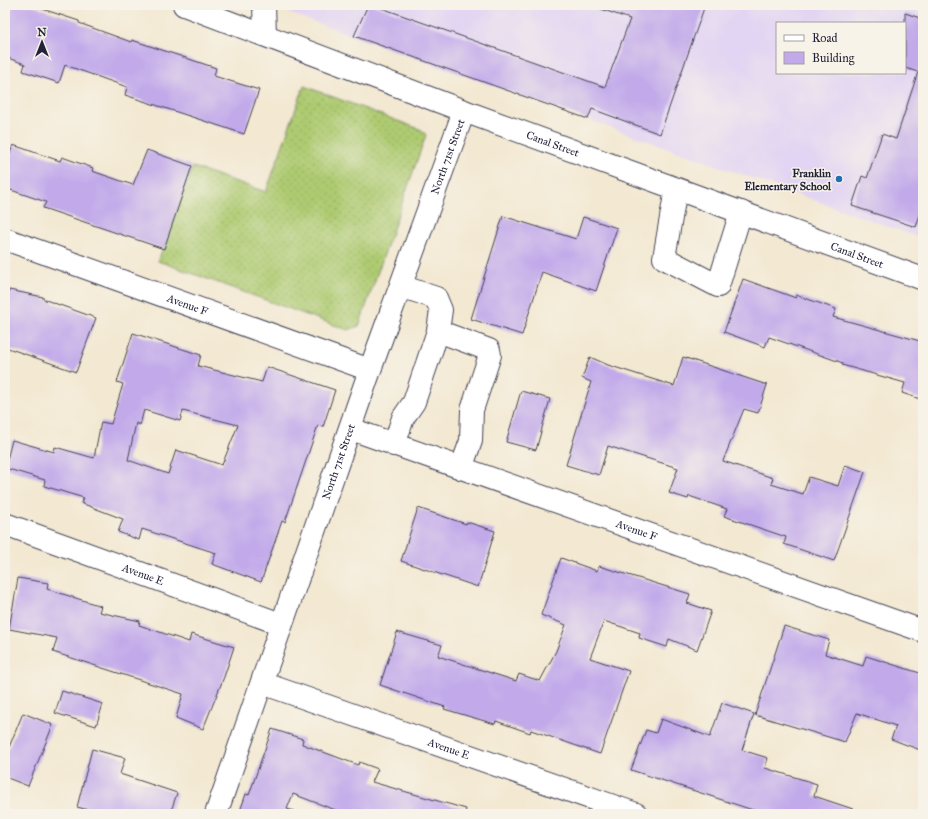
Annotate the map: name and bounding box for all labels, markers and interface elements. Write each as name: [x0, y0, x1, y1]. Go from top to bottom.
north arrow: [22, 22, 62, 62]
legend: [776, 22, 906, 74]
text: N: [37, 26, 47, 39]
text: Road: [812, 31, 838, 45]
text: Building: [812, 51, 855, 66]
street label: North 71st Street: [428, 117, 468, 196]
street label: Canal Street: [524, 128, 581, 160]
place label: Franklin Elementary School: [744, 167, 832, 194]
marker: Franklin Elementary School: [834, 174, 844, 184]
street label: Canal Street: [829, 240, 885, 271]
street label: Avenue F: [164, 291, 210, 318]
street label: North 71st Street: [320, 422, 358, 501]
street label: Avenue F: [613, 517, 659, 544]
street label: Avenue E: [120, 561, 166, 588]
street label: Avenue E: [425, 735, 471, 762]

